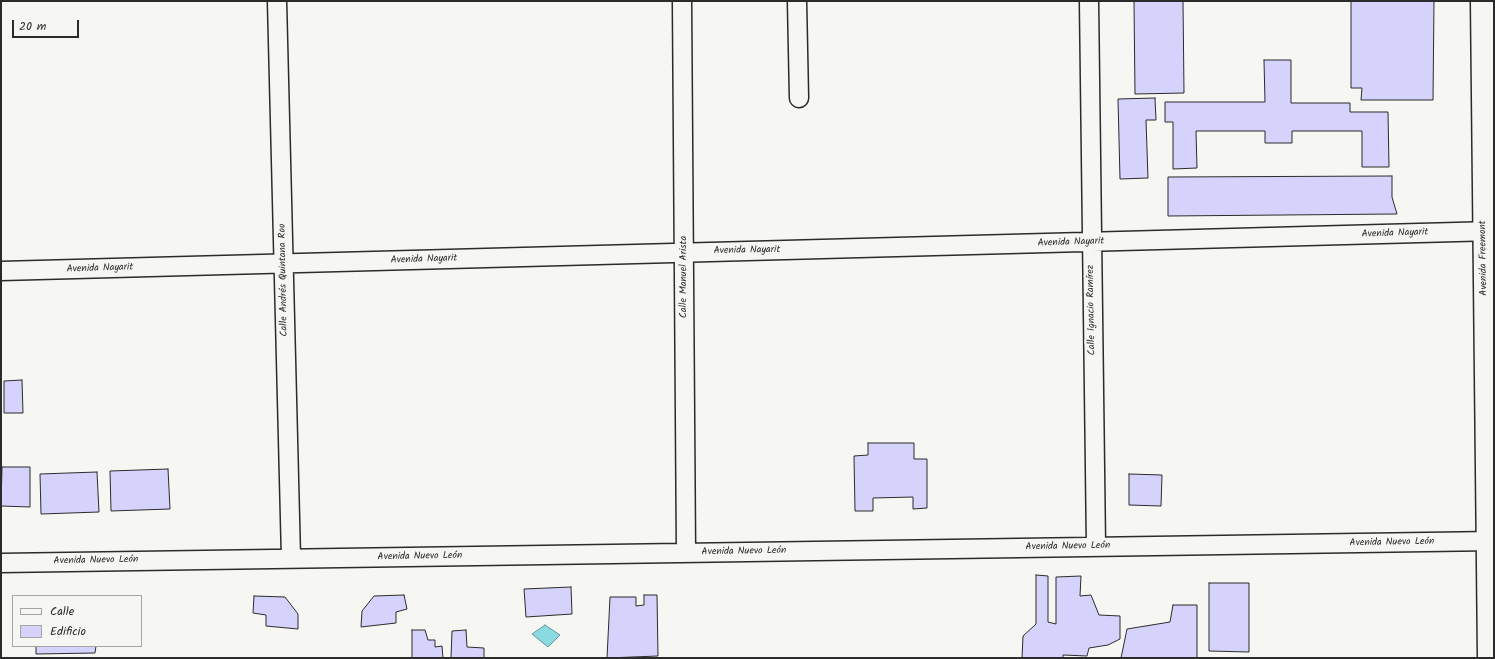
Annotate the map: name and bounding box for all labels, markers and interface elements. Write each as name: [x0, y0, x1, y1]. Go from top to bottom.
scale bar: [14, 12, 81, 38]
text: 20 m: [19, 17, 46, 36]
street label: Avenida Freemont: [1477, 220, 1491, 296]
street label: Calle Andrés Quintana Roo: [277, 223, 291, 337]
street label: Avenida Nayarit: [1362, 227, 1428, 241]
street label: Calle Manuel Arista: [678, 236, 690, 318]
street label: Avenida Nayarit: [1038, 236, 1104, 250]
street label: Avenida Nayarit: [714, 244, 780, 258]
street label: Avenida Nayarit: [391, 253, 457, 267]
street label: Avenida Nayarit: [67, 262, 133, 276]
street label: Calle Ignacio Ramírez: [1085, 265, 1099, 355]
street label: Avenida Nuevo León: [1349, 536, 1435, 550]
street label: Avenida Nuevo León: [1025, 540, 1111, 554]
street label: Avenida Nuevo León: [701, 545, 787, 559]
street label: Avenida Nuevo León: [377, 550, 463, 564]
street label: Avenida Nuevo León: [53, 554, 139, 568]
legend: [12, 595, 142, 647]
text: Calle: [50, 602, 74, 621]
text: Edificio: [50, 622, 86, 641]

